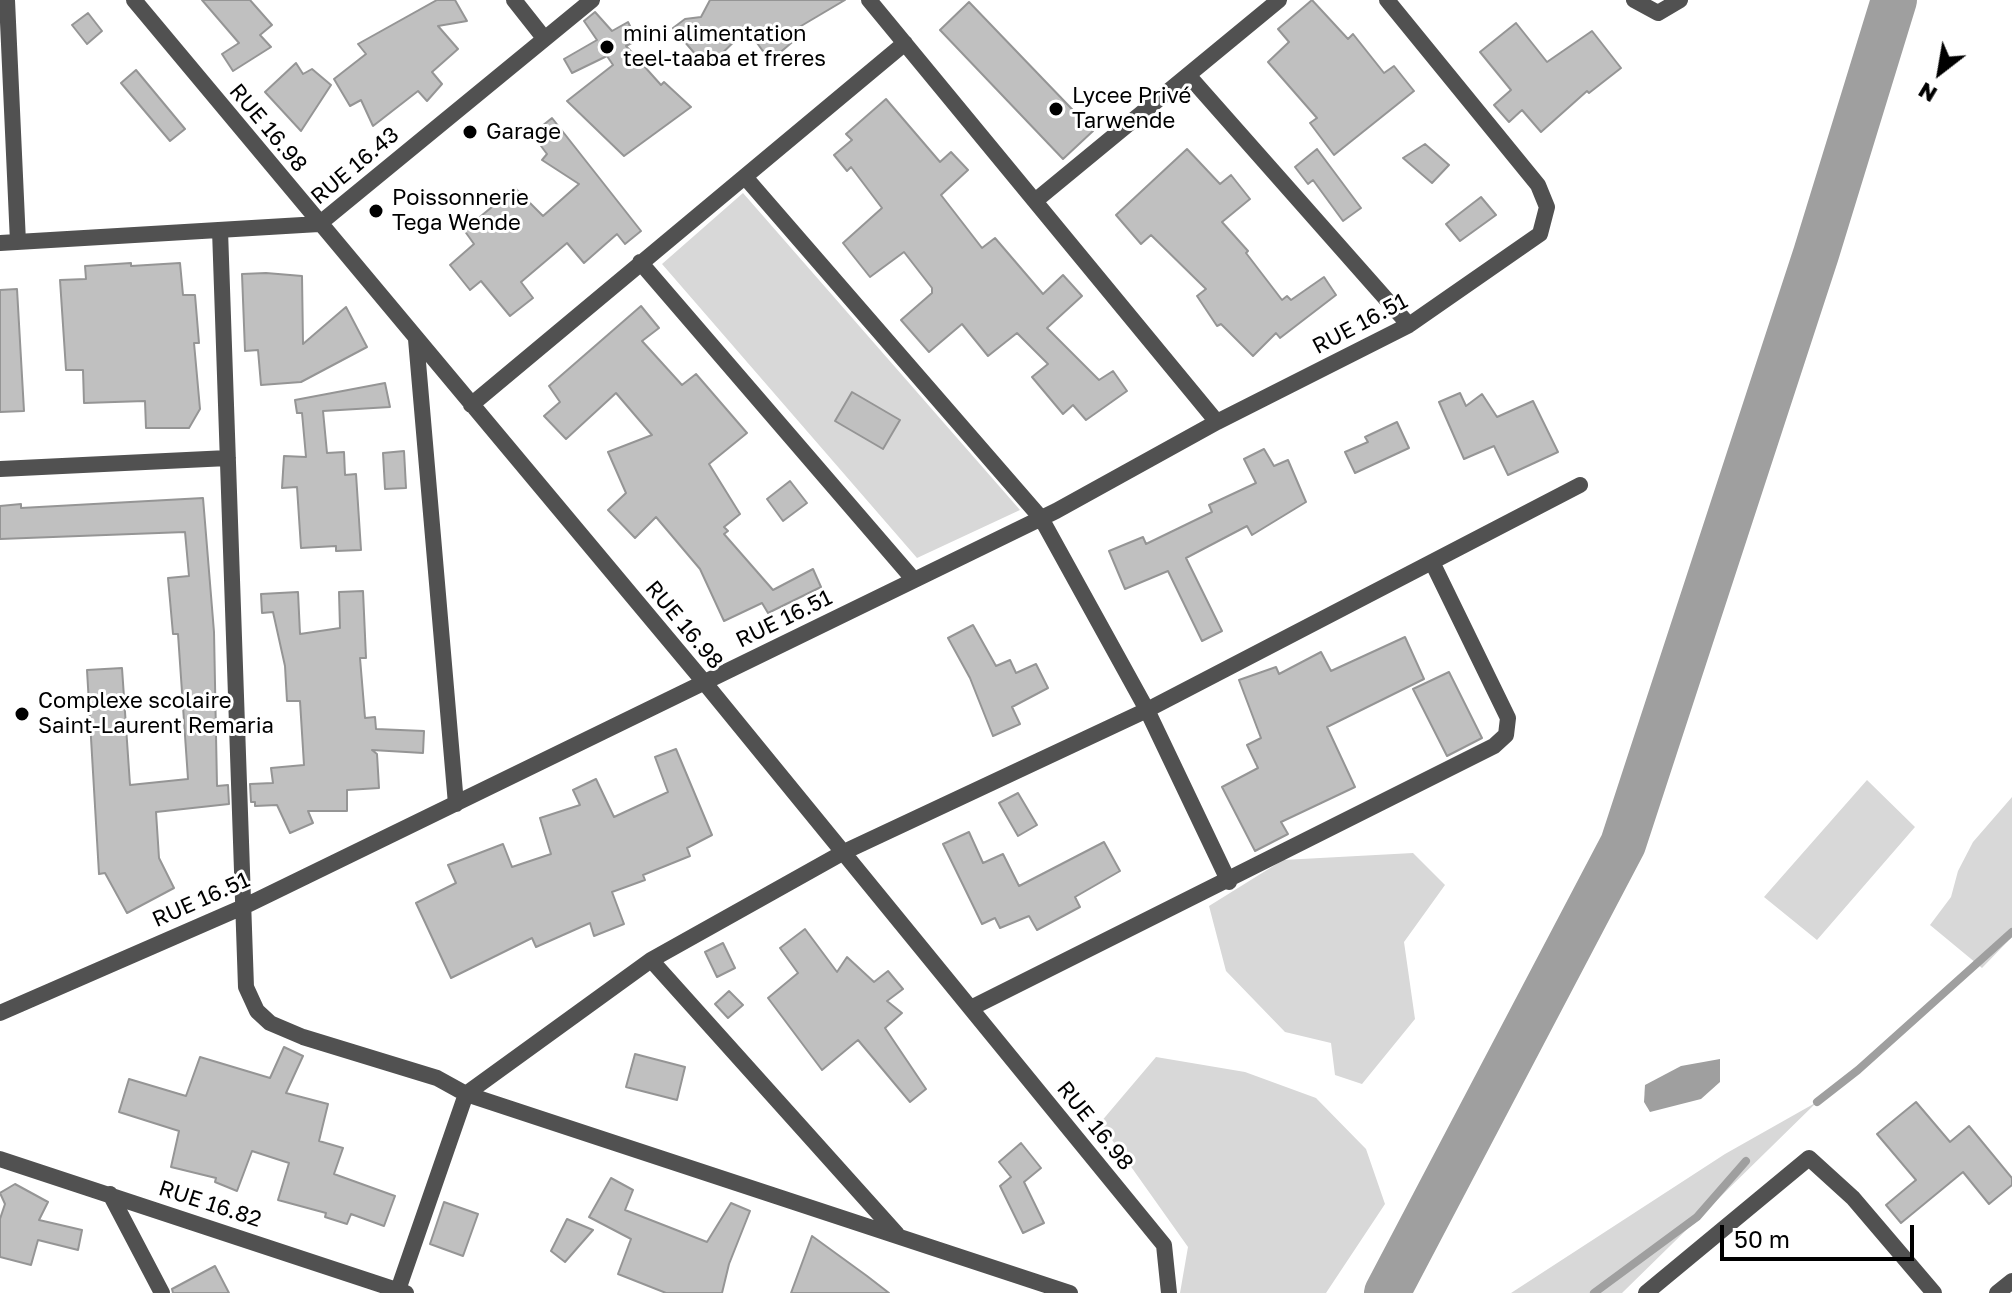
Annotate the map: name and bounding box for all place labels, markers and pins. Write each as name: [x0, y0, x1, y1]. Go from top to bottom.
place label: mini alimentation teel-taaba et freres: [623, 21, 826, 72]
marker: mini alimentation teel-taaba et freres: [598, 38, 616, 56]
place label: Lycee Privé Tarwende: [1072, 83, 1191, 134]
marker: Lycee Privé Tarwende: [1047, 100, 1065, 118]
place label: Garage: [486, 119, 561, 145]
marker: Garage: [461, 123, 479, 141]
place label: Poissonnerie Tega Wende: [392, 185, 529, 236]
marker: Poissonnerie Tega Wende: [367, 202, 385, 220]
place label: Complexe scolaire Saint-Laurent Remaria: [38, 688, 274, 740]
marker: Complexe scolaire Saint-Laurent Remaria: [13, 705, 31, 723]

